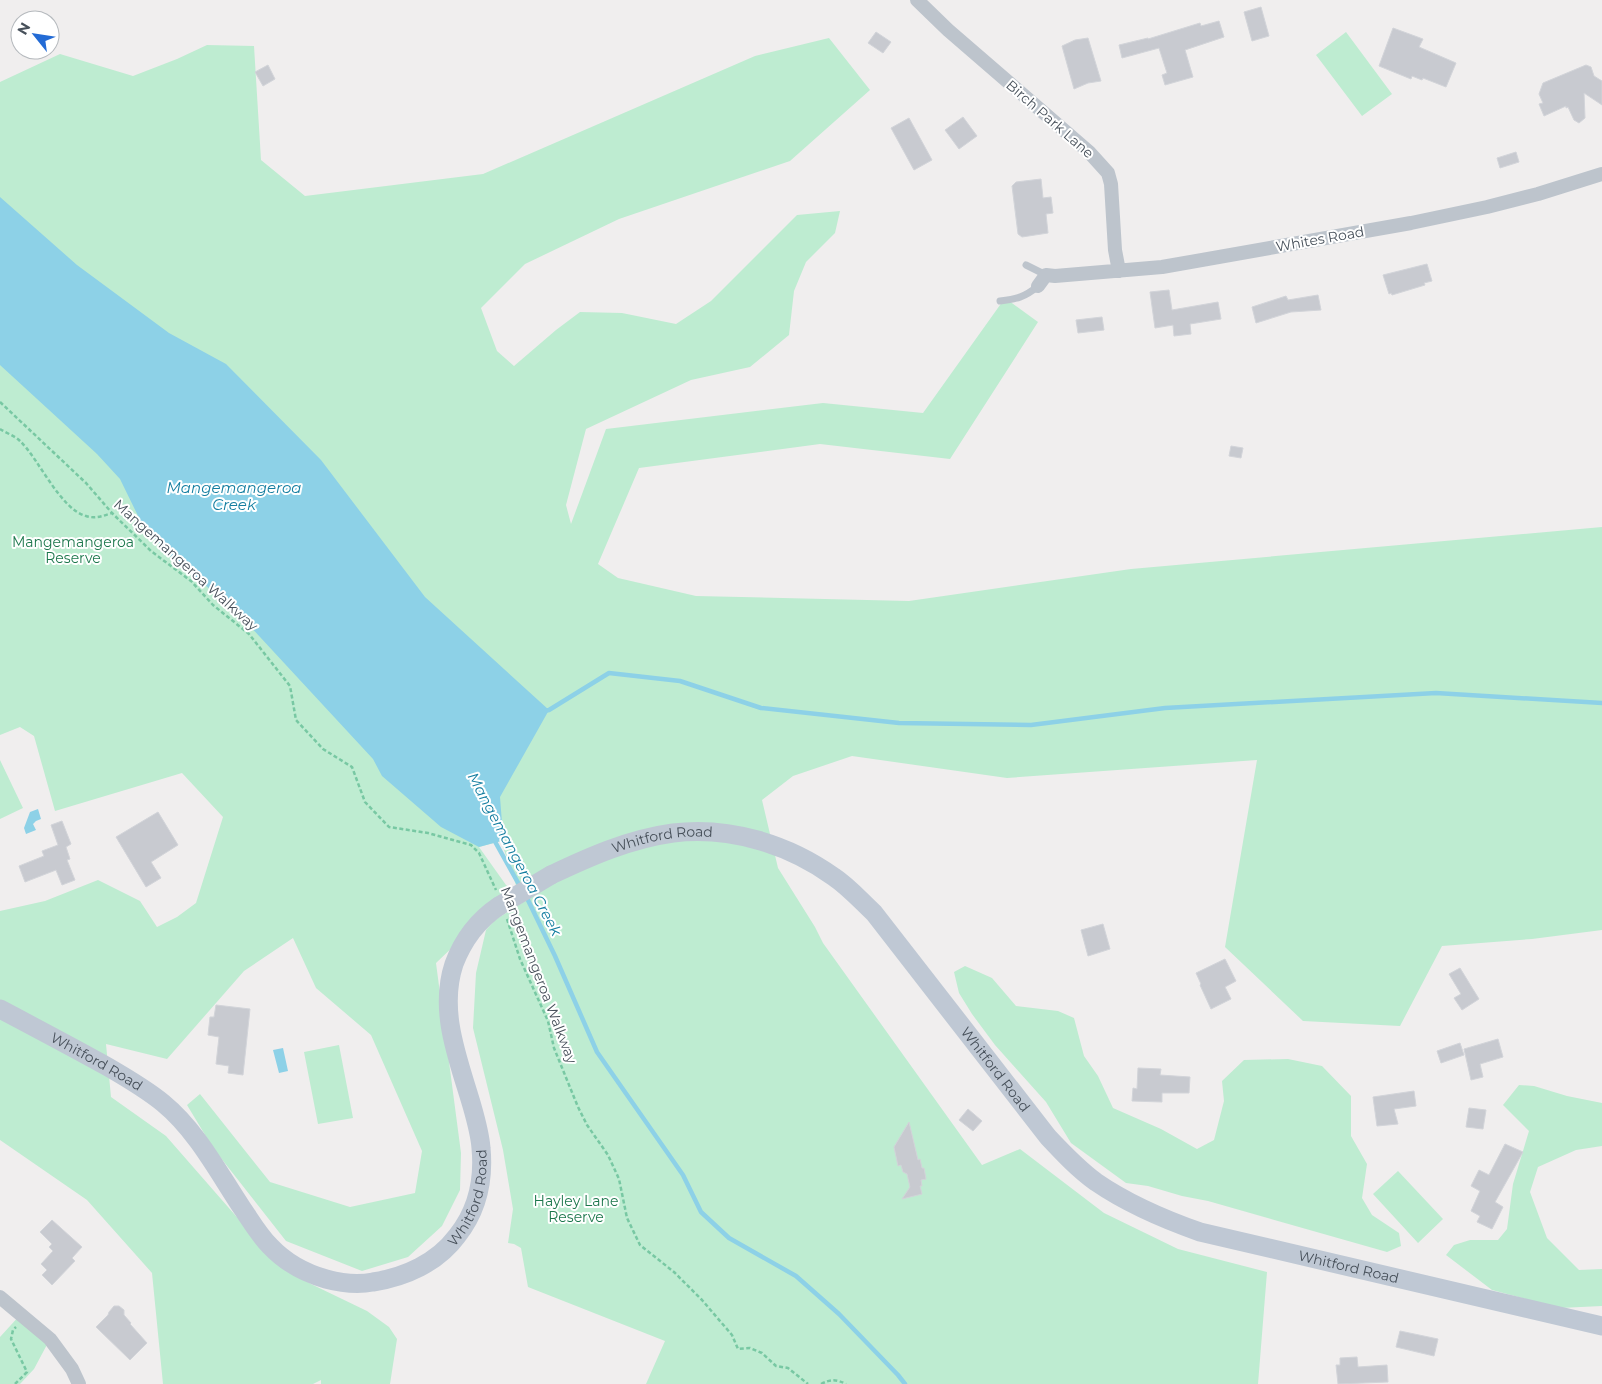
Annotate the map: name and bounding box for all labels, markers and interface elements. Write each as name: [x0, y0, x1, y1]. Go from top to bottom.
north arrow: [10, 10, 60, 60]
text: N: [13, 19, 34, 38]
street label: Birch Park Lane: [1002, 76, 1098, 162]
street label: Whites Road: [1274, 222, 1366, 256]
water label: Mangemangeroa Creek: [167, 478, 301, 514]
street label: Mangemangeroa Walkway: [110, 495, 262, 635]
park label: Mangemangeroa Reserve: [12, 533, 134, 567]
water label: Mangemangeroa Creek: [464, 769, 567, 940]
street label: Whitford Road: [609, 822, 713, 857]
street label: Mangemangeroa Walkway: [497, 884, 581, 1066]
street label: Whitford Road: [957, 1023, 1034, 1115]
street label: Whitford Road: [48, 1029, 146, 1095]
street label: Whitford Road: [444, 1149, 491, 1250]
park label: Hayley Lane Reserve: [534, 1192, 618, 1226]
street label: Whitford Road: [1297, 1246, 1401, 1287]

